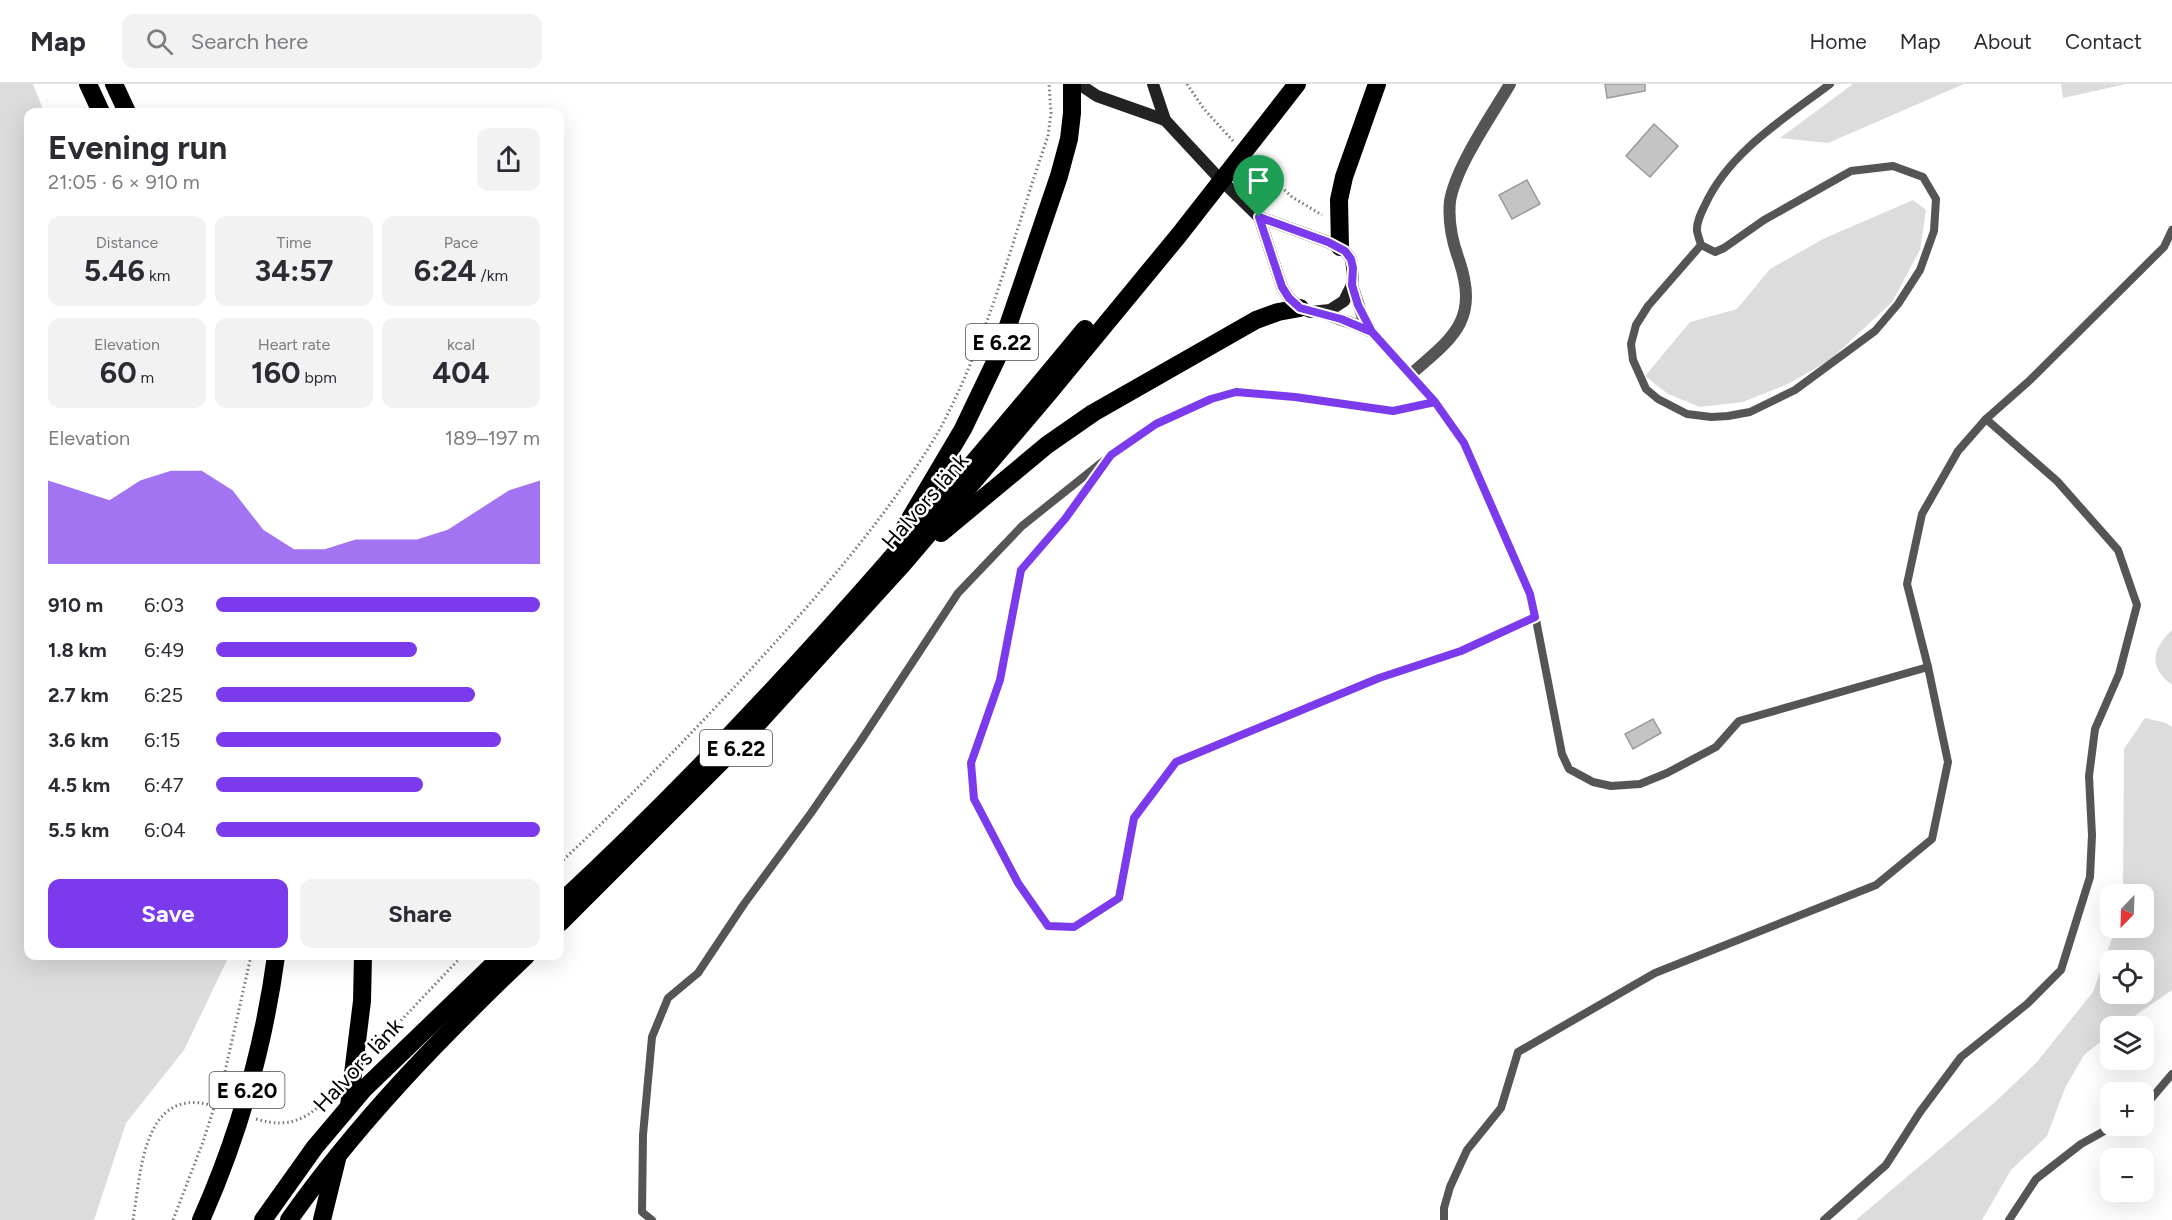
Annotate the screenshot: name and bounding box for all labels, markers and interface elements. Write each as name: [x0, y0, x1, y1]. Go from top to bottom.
search box: [122, 14, 542, 68]
text: Map: [30, 24, 86, 58]
icon: search: [143, 25, 176, 58]
text: Search here: [191, 28, 308, 55]
text: Home: [1810, 29, 1867, 54]
text: Map: [1900, 29, 1941, 54]
text: About: [1974, 29, 2032, 54]
text: Contact: [2065, 29, 2142, 54]
text: Evening run: [48, 128, 227, 167]
button: share: [477, 128, 540, 191]
pin: [1233, 155, 1284, 217]
icon: arrive: [1242, 164, 1275, 197]
text: 21:05 · 6 × 910 m: [48, 170, 200, 194]
text: Distance: [96, 233, 158, 252]
text: Time: [277, 233, 311, 252]
text: Pace: [444, 233, 478, 252]
text: 5.46: [84, 252, 145, 289]
text: 34:57: [255, 252, 333, 289]
text: 6:24: [414, 252, 477, 289]
text: km: [145, 266, 170, 285]
text: /km: [477, 266, 508, 285]
road number: E 6.22: [966, 324, 1038, 360]
text: Elevation: [94, 335, 160, 354]
text: Heart rate: [258, 335, 330, 354]
text: kcal: [447, 335, 475, 354]
text: 60: [100, 354, 137, 391]
text: 160: [251, 354, 301, 391]
text: 404: [432, 354, 490, 391]
text: m: [137, 368, 154, 387]
text: bpm: [301, 368, 337, 387]
text: Elevation: [48, 426, 130, 450]
text: 189–197 m: [445, 426, 540, 450]
street label: Halvors länk: [876, 447, 974, 555]
text: 910 m: [48, 593, 103, 617]
text: 6:03: [144, 593, 184, 617]
text: 1.8 km: [48, 638, 107, 662]
text: 6:49: [144, 638, 184, 662]
text: 2.7 km: [48, 683, 109, 707]
text: 6:25: [144, 683, 183, 707]
text: 3.6 km: [48, 728, 109, 752]
text: 6:15: [144, 728, 180, 752]
road number: E 6.22: [700, 730, 772, 766]
text: 4.5 km: [48, 773, 110, 797]
text: 6:47: [144, 773, 184, 797]
text: 5.5 km: [48, 818, 109, 842]
text: 6:04: [144, 818, 186, 842]
button: Save: [48, 879, 288, 948]
button: Share: [300, 879, 540, 948]
north arrow: [2100, 884, 2154, 938]
map controls: [2100, 884, 2154, 1202]
button: locate: [2100, 950, 2154, 1004]
street label: Halvors länk: [308, 1012, 409, 1118]
button: layers: [2100, 1016, 2154, 1070]
road number: E 6.20: [210, 1072, 284, 1108]
button: +: [2100, 1082, 2154, 1136]
button: −: [2100, 1148, 2154, 1202]

